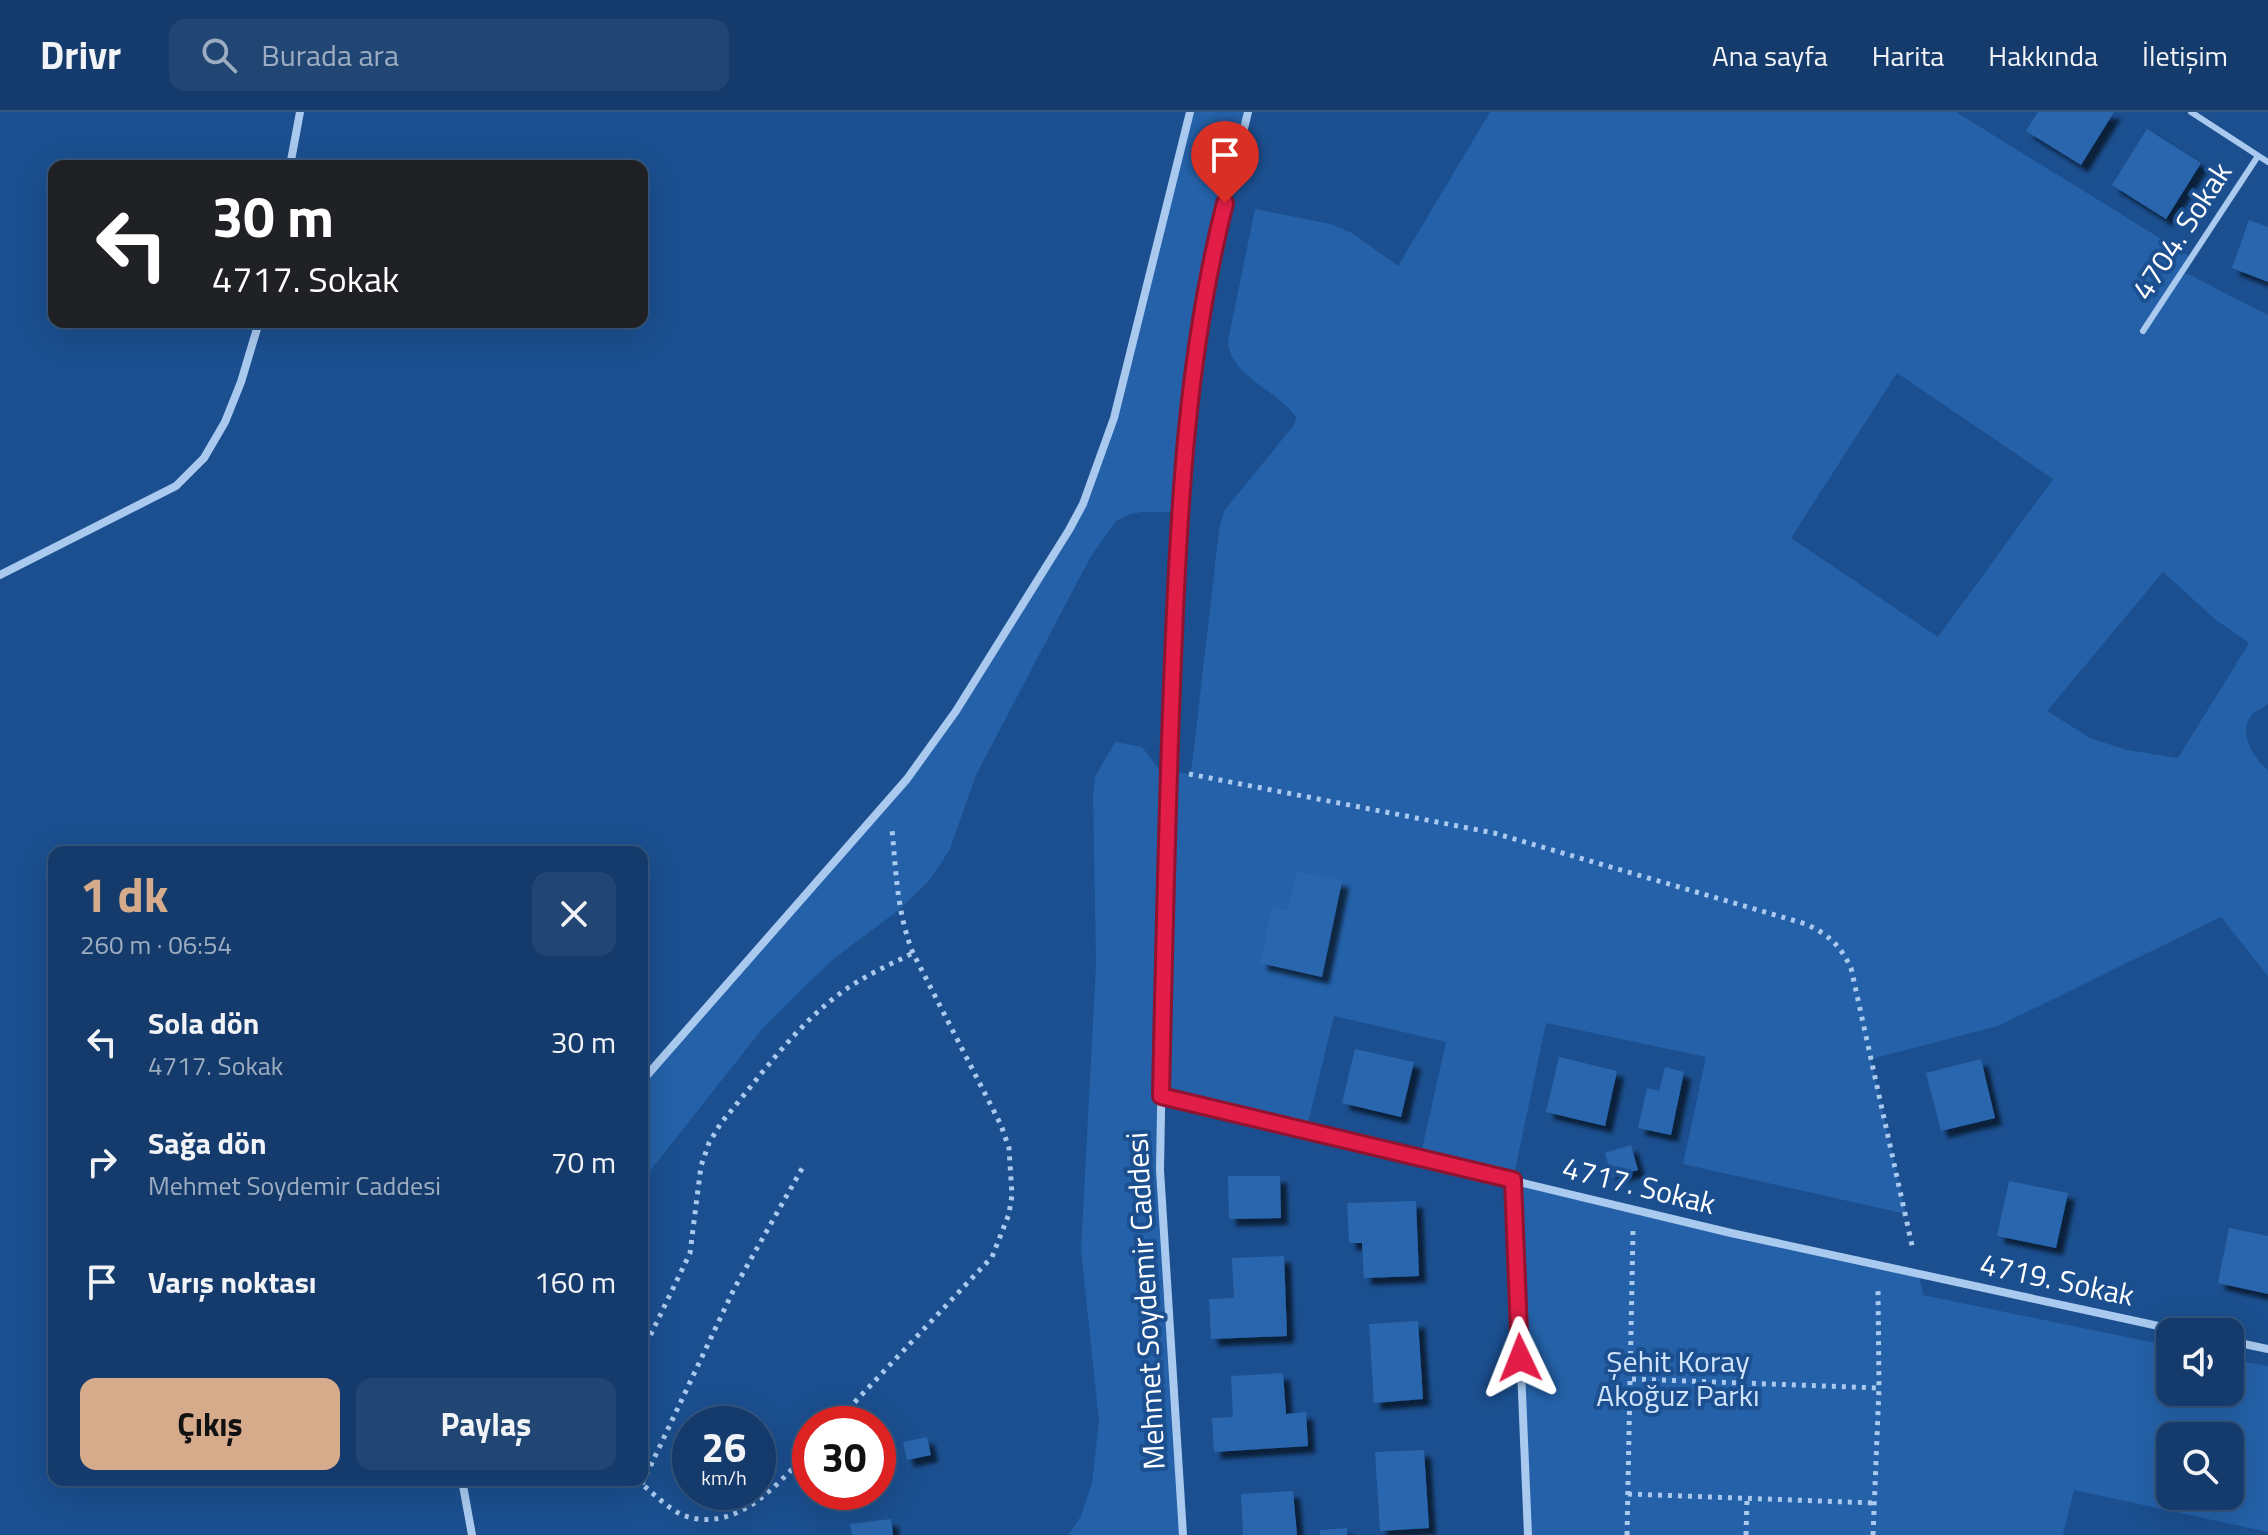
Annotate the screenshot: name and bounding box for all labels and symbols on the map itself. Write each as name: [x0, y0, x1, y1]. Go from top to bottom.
pin: [1191, 121, 1259, 203]
street label: 4704. Sokak: [2119, 152, 2243, 308]
street label: Mehmet Soydemir Caddesi: [1113, 1131, 1177, 1471]
street label: 4717. Sokak: [1558, 1144, 1721, 1226]
street label: 4719. Sokak: [1976, 1240, 2138, 1318]
position arrow: [1478, 1316, 1562, 1400]
park label: Şehit Koray Akoğuz Parkı: [1596, 1338, 1760, 1418]
speed limit sign: 30: [792, 1406, 896, 1510]

